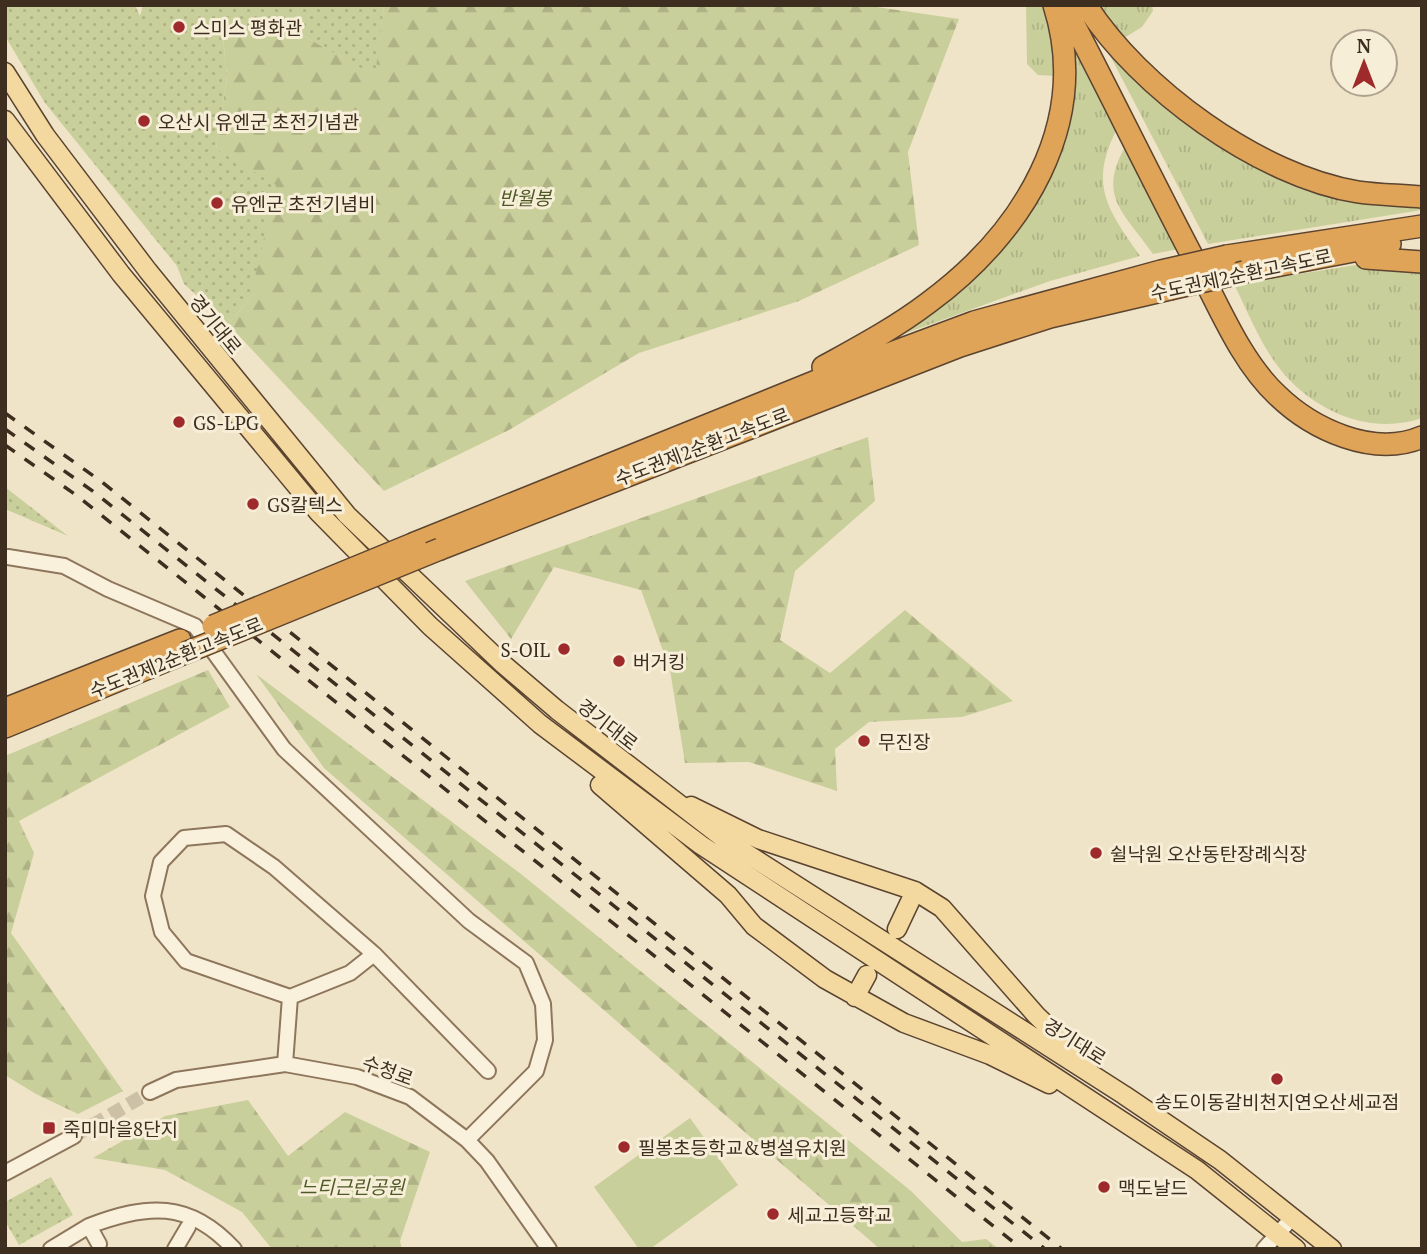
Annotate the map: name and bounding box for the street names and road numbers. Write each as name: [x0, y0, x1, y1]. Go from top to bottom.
street label: 수도권제2순환고속도로: [1148, 243, 1334, 305]
street label: 경기대로: [184, 289, 248, 359]
street label: 수도권제2순환고속도로: [611, 401, 793, 491]
street label: 수도권제2순환고속도로: [86, 611, 266, 703]
street label: 경기대로: [573, 693, 643, 755]
street label: 경기대로: [1039, 1012, 1111, 1070]
street label: 수청로: [359, 1049, 417, 1091]

